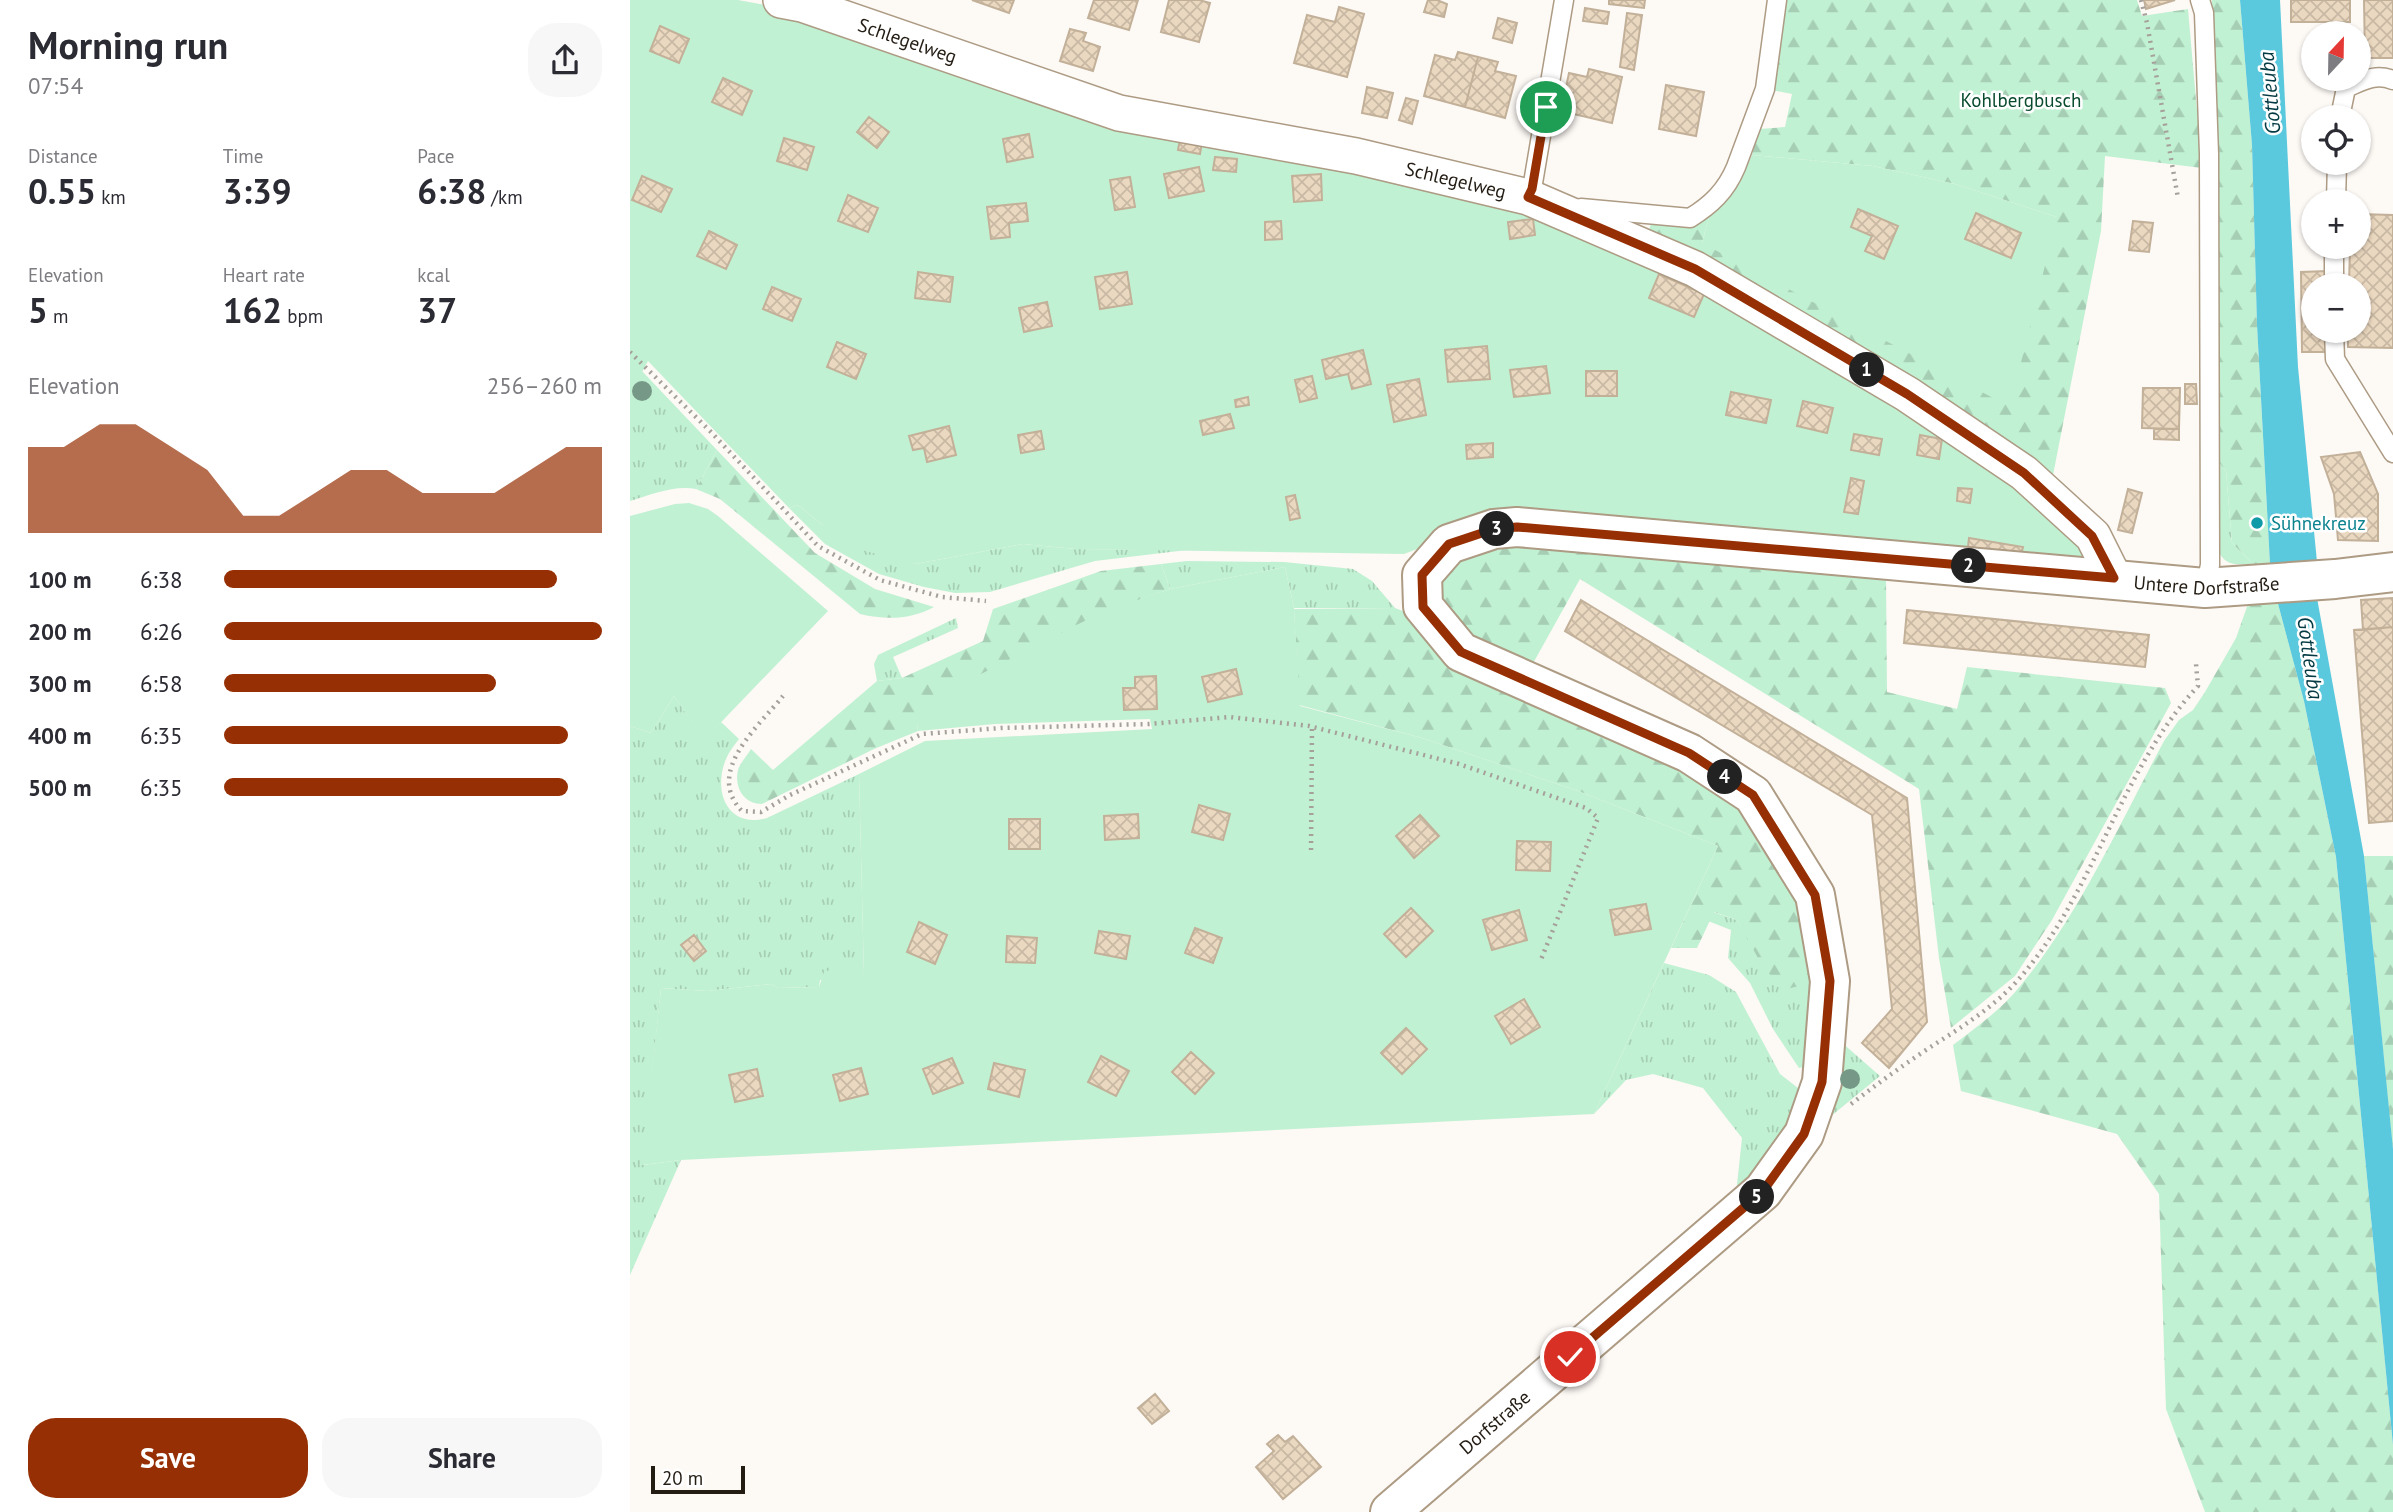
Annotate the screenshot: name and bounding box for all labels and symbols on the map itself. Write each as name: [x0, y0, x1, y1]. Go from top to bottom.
street label: Schlegelweg: [855, 12, 960, 68]
north arrow: [2301, 21, 2371, 91]
water label: Gottleuba: [2252, 50, 2287, 136]
pin: [1516, 77, 1576, 137]
park label: Kohlbergbusch: [1961, 88, 2081, 112]
street label: Schlegelweg: [1403, 156, 1509, 203]
pin: 1: [1850, 352, 1884, 388]
place label: Sühnekreuz: [2271, 511, 2366, 535]
pin: 3: [1480, 512, 1514, 546]
marker: Sühnekreuz: [2249, 515, 2265, 531]
pin: 2: [1952, 548, 1986, 584]
street label: Untere Dorfstraße: [2133, 570, 2280, 600]
water label: Gottleuba: [2291, 615, 2330, 702]
pin: 4: [1708, 760, 1742, 794]
pin: 5: [1740, 1180, 1774, 1214]
pin: [1540, 1327, 1600, 1387]
street label: Dorfstraße: [1454, 1385, 1535, 1459]
scale bar: [651, 1463, 746, 1495]

